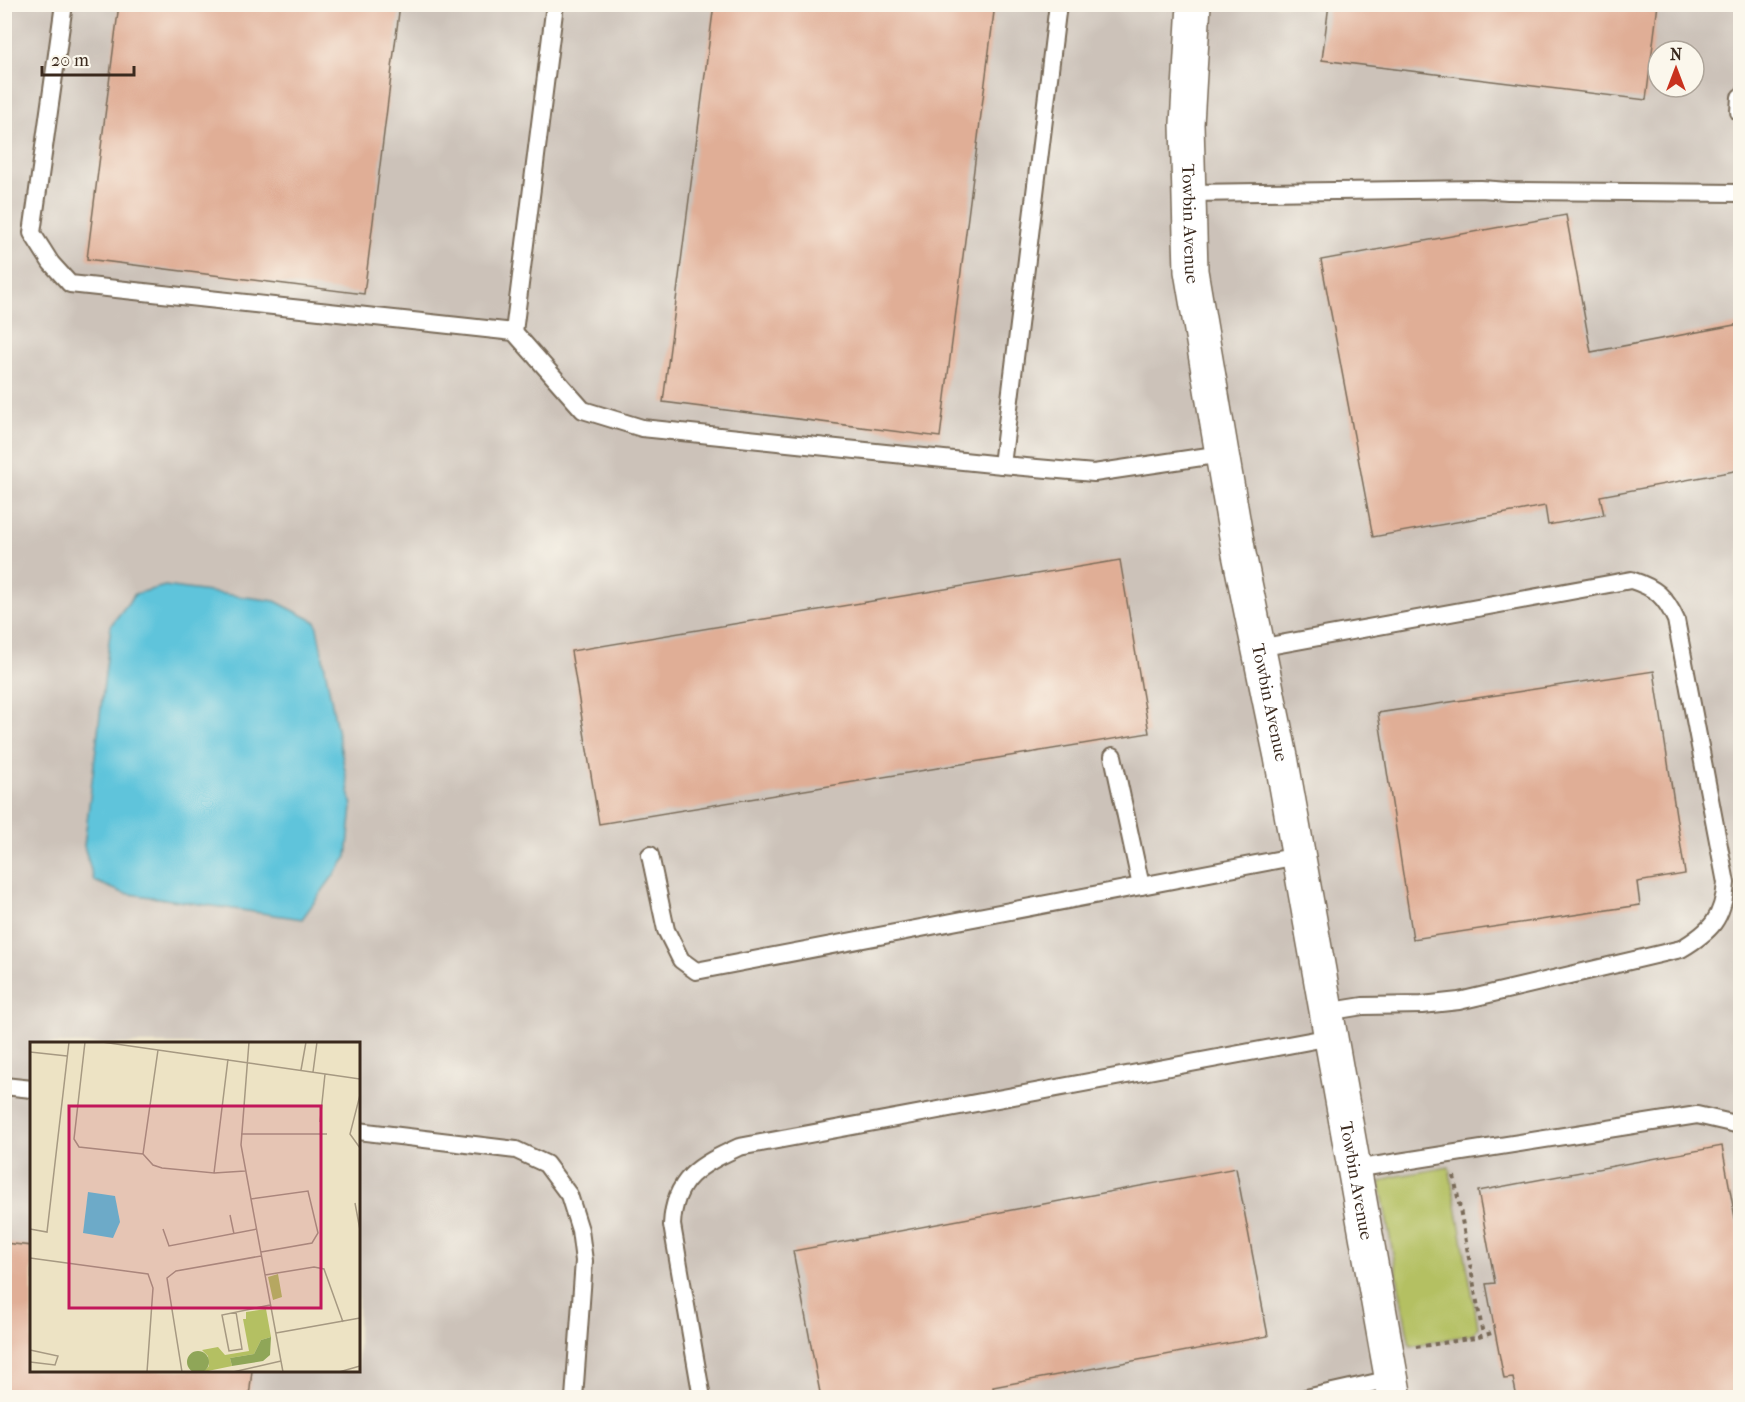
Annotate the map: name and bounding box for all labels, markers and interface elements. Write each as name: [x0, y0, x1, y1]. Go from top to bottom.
scale bar: [42, 39, 134, 77]
north arrow: [1646, 39, 1706, 99]
text: N: [1670, 45, 1683, 64]
text: 20 m: [51, 50, 89, 71]
street label: Towbin Avenue: [1178, 164, 1203, 285]
street label: Towbin Avenue: [1247, 642, 1292, 763]
inset map: [30, 1042, 360, 1372]
street label: Towbin Avenue: [1336, 1120, 1377, 1242]

